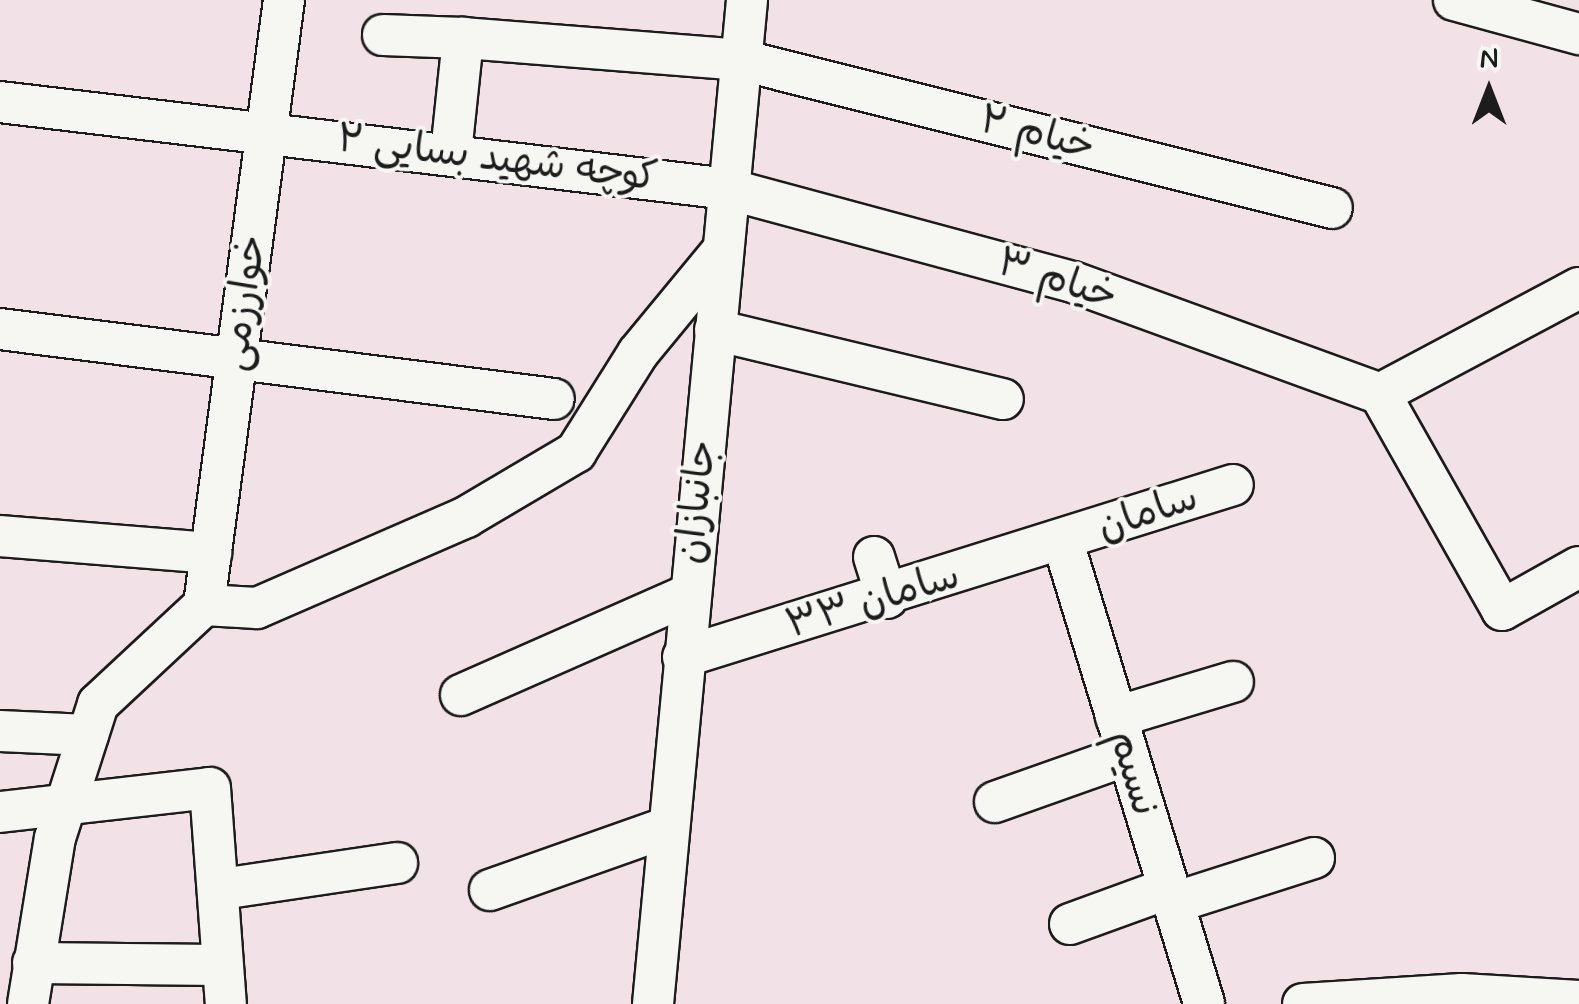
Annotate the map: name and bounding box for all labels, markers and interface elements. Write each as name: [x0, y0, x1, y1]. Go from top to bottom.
north arrow: [1439, 40, 1539, 140]
text: N: [1480, 41, 1498, 78]
street label: خیام ۲: [974, 97, 1100, 171]
street label: کوچه شهید بسایی ۲: [334, 116, 660, 202]
street label: خوارزمی: [211, 232, 277, 374]
street label: ۳ خیام: [991, 239, 1123, 321]
street label: جانبازان: [667, 438, 727, 566]
street label: سامان: [1092, 474, 1204, 552]
street label: ۳۳ سامان: [780, 552, 966, 650]
street label: نسیم: [1097, 724, 1169, 822]

